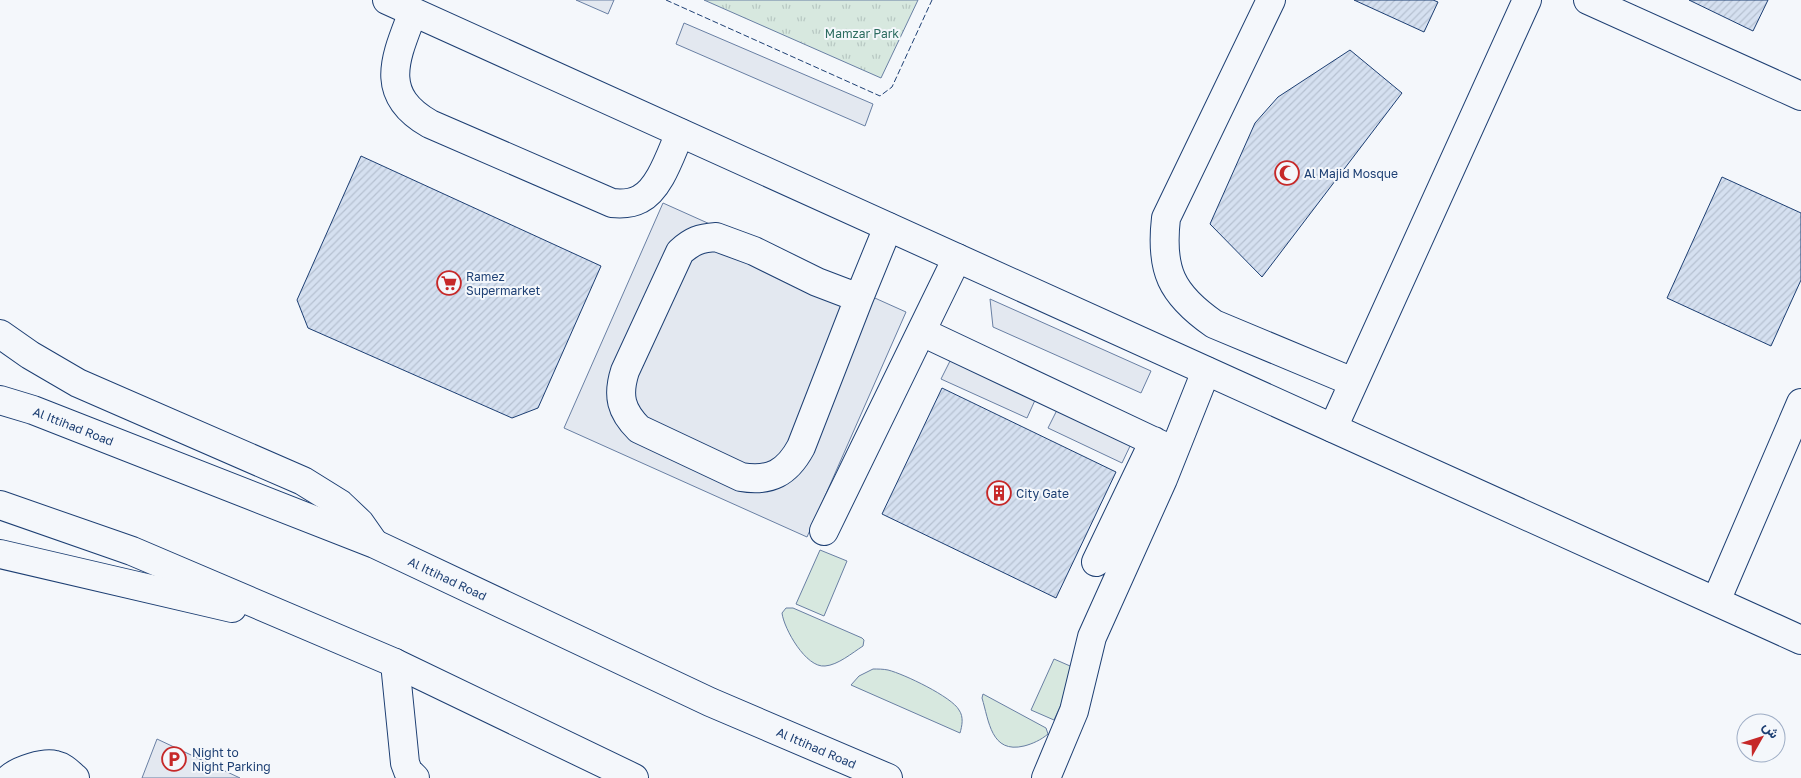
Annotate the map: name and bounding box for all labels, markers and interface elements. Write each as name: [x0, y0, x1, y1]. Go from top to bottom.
park label: Mamzar Park: [825, 26, 899, 41]
mosque icon: Al Majid Mosque: [1274, 160, 1300, 186]
place label: Al Majid Mosque: [1304, 166, 1398, 181]
place label: Ramez Supermarket: [466, 269, 541, 298]
supermarket icon: Ramez Supermarket: [436, 270, 462, 296]
street label: Al Ittihad Road: [31, 403, 116, 448]
building icon: City Gate: [986, 480, 1012, 506]
place label: City Gate: [1016, 486, 1069, 501]
street label: Al Ittihad Road: [406, 553, 489, 603]
north arrow: [1736, 713, 1786, 763]
text: ش: [1759, 718, 1784, 742]
street label: Al Ittihad Road: [774, 724, 859, 771]
place label: Night to Night Parking: [192, 745, 271, 774]
parking icon: Night to Night Parking: [161, 746, 187, 772]

